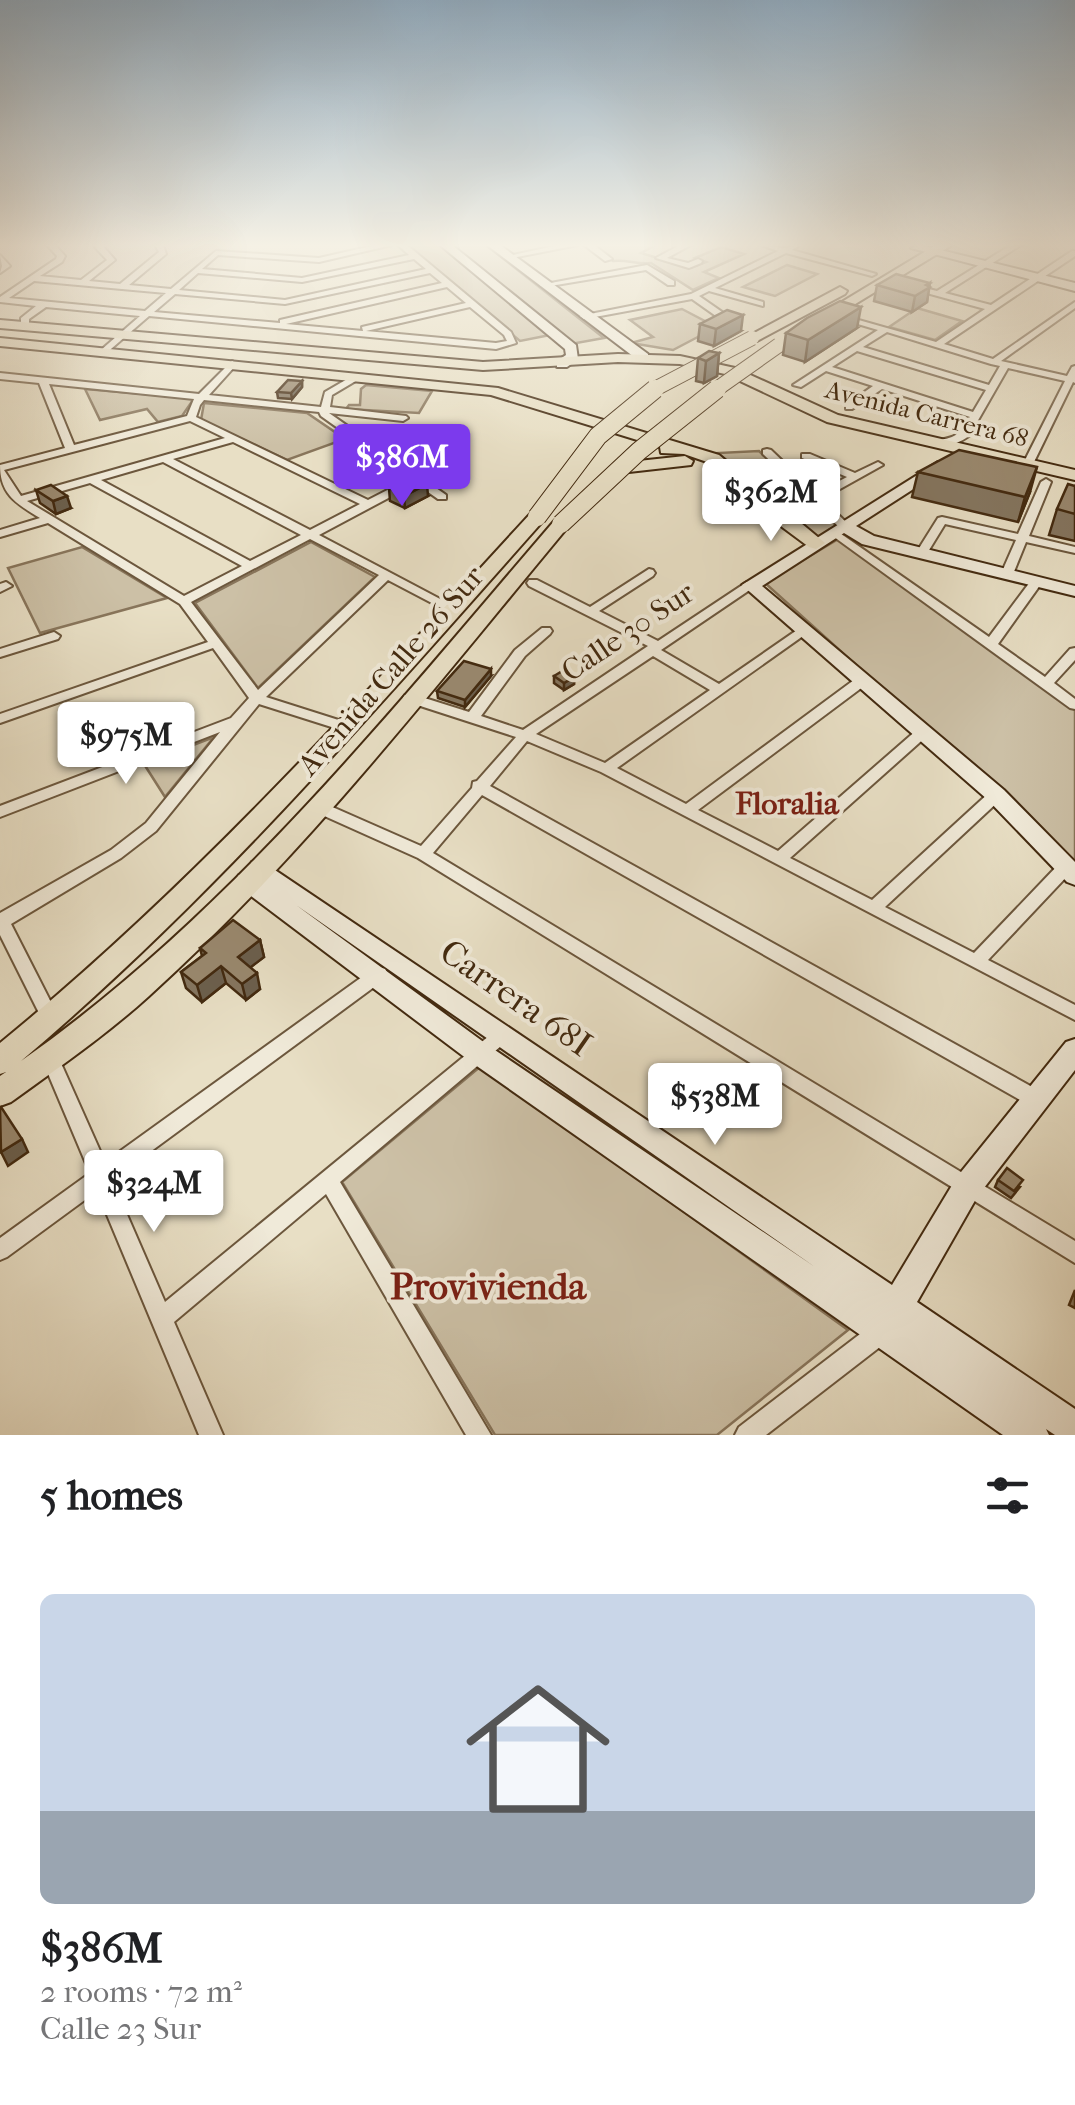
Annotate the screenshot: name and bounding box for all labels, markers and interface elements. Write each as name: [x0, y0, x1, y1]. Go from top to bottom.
street label: Avenida Carrera 68: [822, 375, 1031, 453]
pin: $386M: [332, 424, 472, 509]
text: $386M: [355, 438, 449, 475]
pin: $362M: [701, 459, 841, 544]
text: $362M: [724, 473, 818, 510]
street label: Avenida Calle 26 Sur: [290, 559, 492, 784]
street label: Calle 30 Sur: [555, 575, 701, 689]
pin: $975M: [56, 702, 196, 787]
text: $975M: [80, 716, 172, 753]
district label: Floralia: [735, 785, 840, 822]
street label: Carrera 68I: [432, 931, 600, 1065]
pin: $538M: [645, 1063, 785, 1148]
text: $538M: [670, 1077, 760, 1114]
pin: $324M: [84, 1150, 224, 1235]
text: $324M: [106, 1164, 202, 1201]
district label: Provivienda: [390, 1264, 587, 1309]
icon: filters: [980, 1468, 1035, 1523]
text: 5 homes: [40, 1471, 183, 1520]
icon: home: [448, 1659, 628, 1839]
text: $386M: [40, 1924, 163, 1973]
text: 2 rooms · 72 m²: [40, 1973, 242, 2010]
text: Calle 23 Sur: [40, 2010, 201, 2047]

